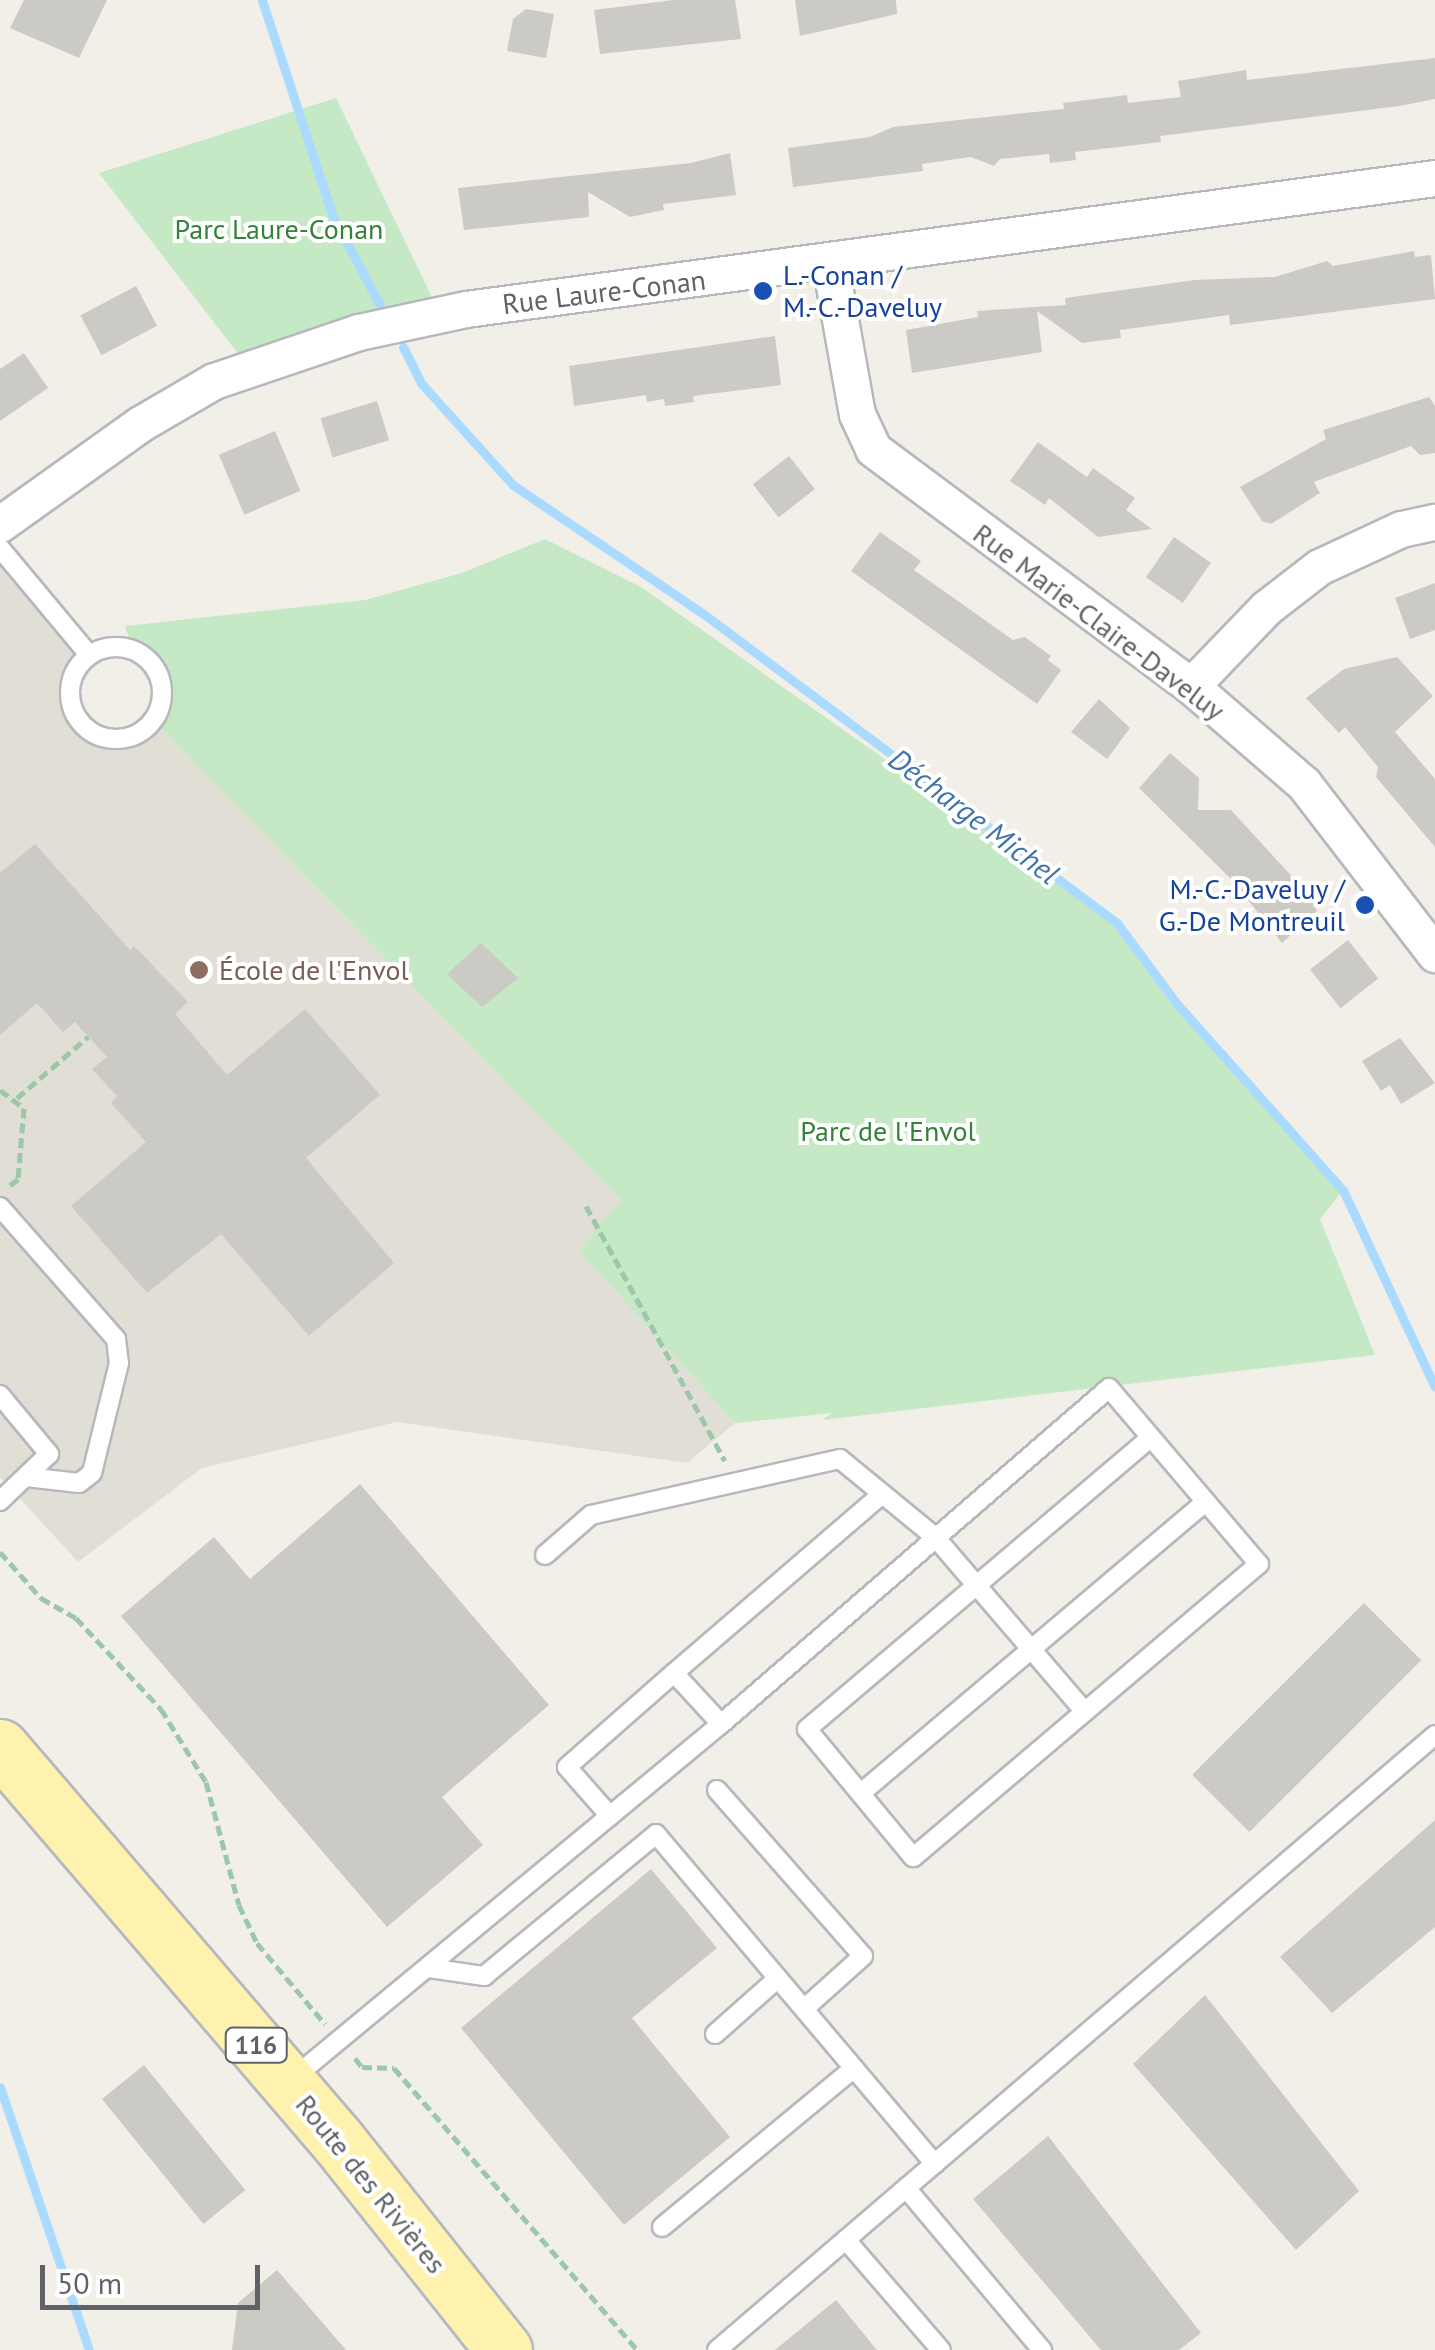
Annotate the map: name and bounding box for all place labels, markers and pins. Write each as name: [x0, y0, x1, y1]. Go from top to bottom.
place label: L.-Conan / M.-C.-Daveluy: [783, 258, 942, 324]
marker: L.-Conan / M.-C.-Daveluy: [752, 280, 774, 302]
place label: M.-C.-Daveluy / G.-De Montreuil: [1159, 872, 1345, 938]
marker: M.-C.-Daveluy / G.-De Montreuil: [1354, 894, 1376, 916]
place label: École de l'Envol: [219, 953, 409, 987]
marker: École de l'Envol: [188, 959, 210, 981]

